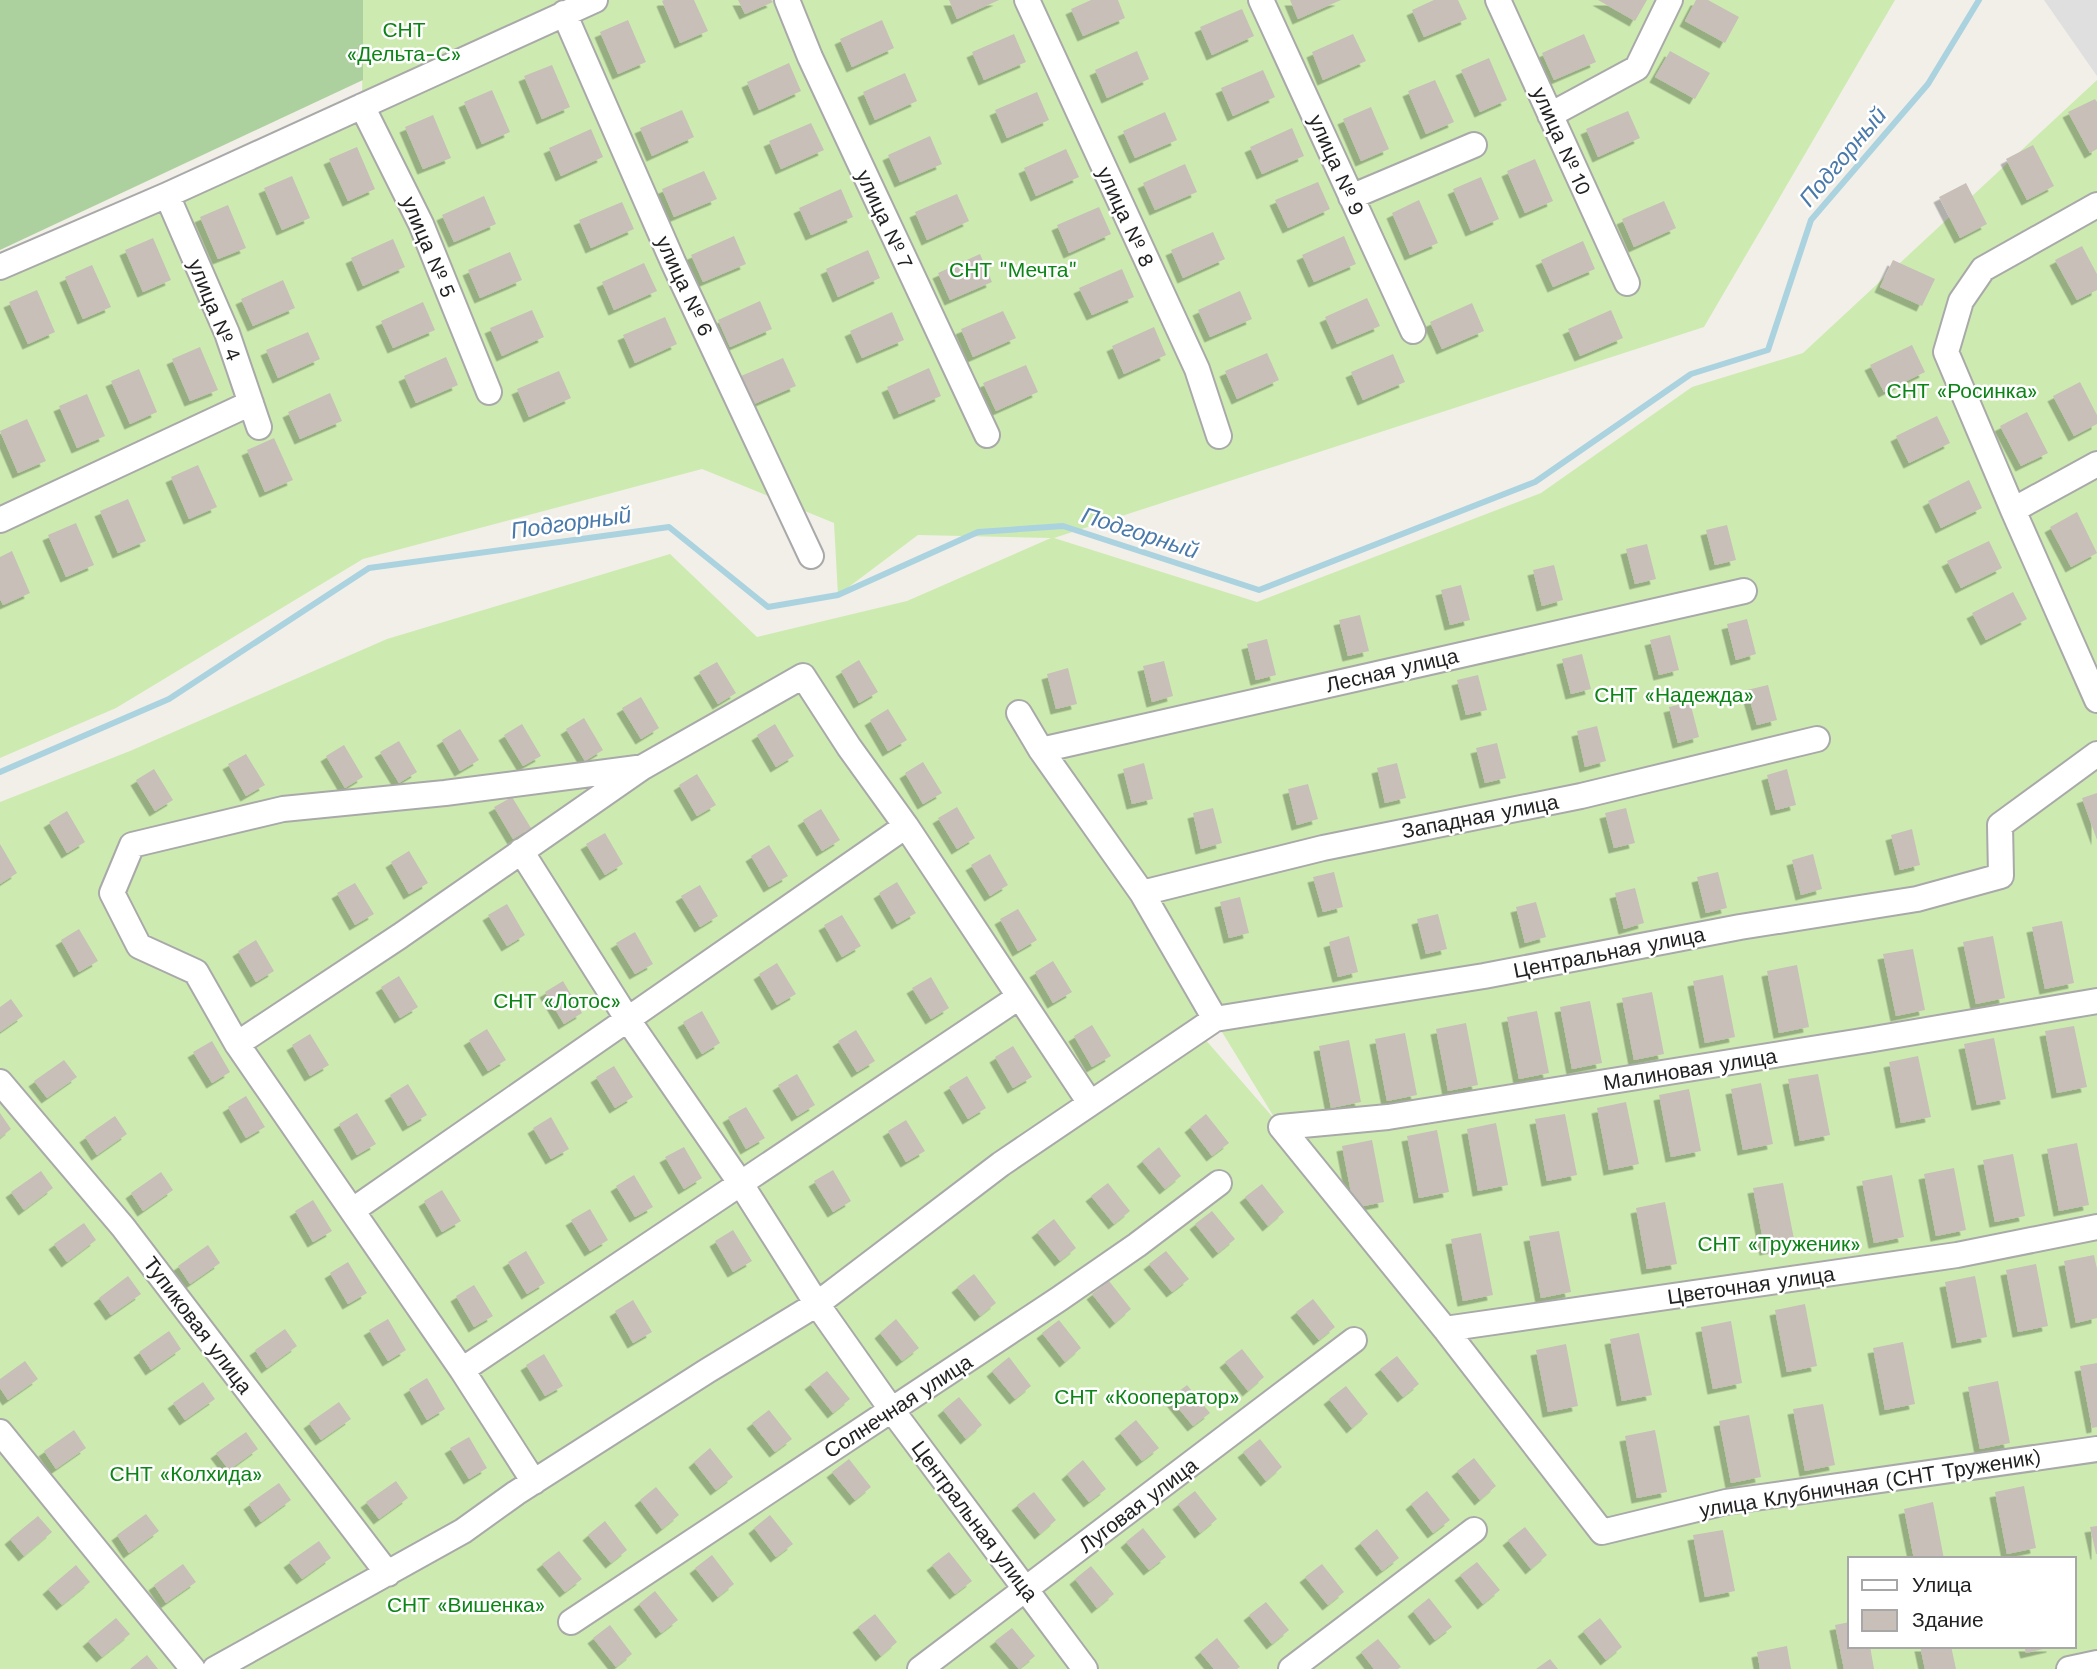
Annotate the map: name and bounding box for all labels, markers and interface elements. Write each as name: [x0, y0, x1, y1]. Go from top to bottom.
park label: СНТ «Дельта-С»: [347, 17, 461, 66]
street label: улица № 10: [1527, 83, 1597, 199]
water label: Подгорный: [1794, 102, 1892, 212]
street label: улица № 9: [1304, 111, 1370, 219]
street label: улица № 8: [1092, 163, 1160, 271]
street label: улица № 7: [851, 166, 919, 272]
street label: улица № 5: [397, 193, 461, 301]
street label: улица № 6: [651, 232, 719, 340]
street label: улица № 4: [183, 255, 247, 365]
park label: СНТ "Мечта": [949, 257, 1077, 282]
park label: СНТ «Росинка»: [1887, 378, 2037, 403]
water label: Подгорный: [509, 501, 633, 545]
water label: Подгорный: [1078, 501, 1202, 565]
street label: Лесная улица: [1323, 643, 1461, 697]
park label: СНТ «Надежда»: [1594, 682, 1754, 707]
street label: Западная улица: [1399, 788, 1561, 843]
street label: Центральная улица: [1511, 921, 1707, 983]
park label: СНТ «Лотос»: [493, 988, 621, 1013]
street label: Малиновая улица: [1601, 1043, 1779, 1095]
park label: СНТ «Труженик»: [1697, 1231, 1861, 1256]
street label: Тупиковая улица: [138, 1252, 258, 1399]
street label: Цветочная улица: [1666, 1261, 1836, 1309]
street label: Солнечная улица: [819, 1349, 977, 1463]
park label: СНТ «Кооператор»: [1054, 1384, 1240, 1409]
street label: Центральная улица: [906, 1436, 1044, 1606]
street label: улица Клубничная (СНТ Труженик): [1698, 1444, 2042, 1522]
street label: Луговая улица: [1074, 1452, 1203, 1558]
park label: СНТ «Колхида»: [110, 1461, 262, 1486]
legend: [1848, 1557, 2076, 1648]
text: Улица: [1912, 1572, 1972, 1597]
park label: СНТ «Вишенка»: [387, 1592, 545, 1617]
text: Здание: [1912, 1607, 1984, 1632]

